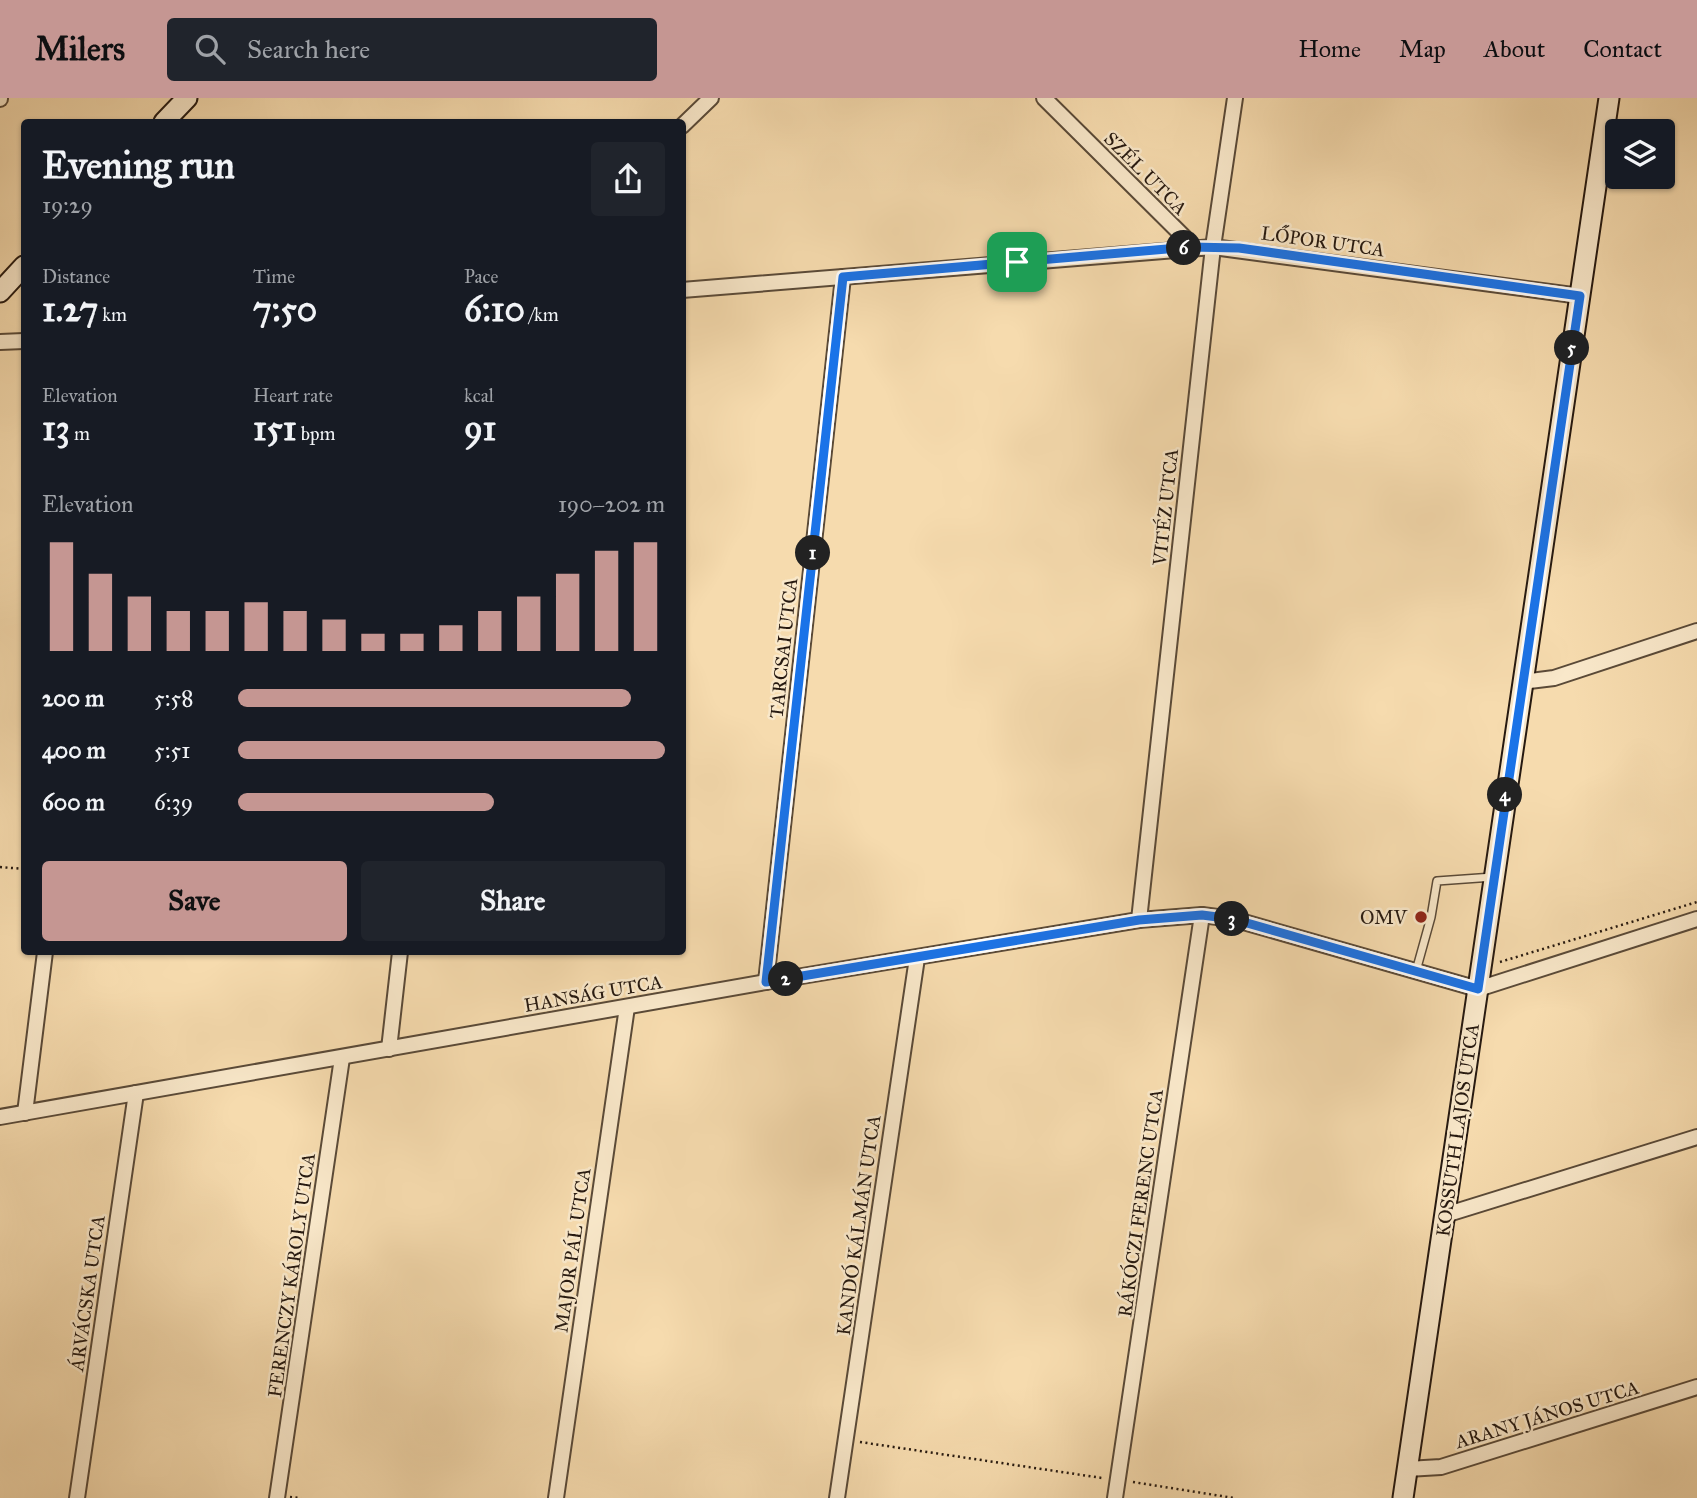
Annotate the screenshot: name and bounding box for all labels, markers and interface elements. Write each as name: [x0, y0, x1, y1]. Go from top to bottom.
search box: [167, 18, 657, 81]
text: Milers: [35, 29, 125, 69]
icon: search: [191, 30, 229, 68]
text: Search here: [247, 33, 370, 65]
text: Home: [1298, 34, 1361, 64]
text: Map: [1399, 34, 1446, 64]
text: About: [1484, 34, 1545, 64]
text: Contact: [1583, 34, 1662, 64]
map controls: [1605, 119, 1675, 189]
button: layers: [1605, 119, 1675, 189]
street label: SZÉL UTCA: [1099, 126, 1193, 220]
text: Evening run: [42, 142, 235, 188]
button: share: [591, 142, 665, 216]
text: 19:29: [42, 191, 93, 219]
street label: LŐPOR UTCA: [1260, 220, 1387, 262]
pin: 6: [1166, 230, 1202, 266]
pin: [987, 232, 1047, 292]
text: 6: [1179, 236, 1188, 259]
icon: arrive: [998, 243, 1036, 281]
text: Distance: [42, 265, 110, 288]
text: Time: [253, 265, 295, 288]
text: Pace: [464, 265, 498, 288]
text: 1.27: [42, 288, 98, 331]
text: 7:50: [253, 288, 317, 331]
text: 6:10: [464, 288, 525, 331]
text: km: [98, 303, 127, 326]
text: /km: [525, 303, 559, 326]
pin: 5: [1554, 330, 1590, 366]
text: 5: [1567, 336, 1576, 359]
text: Elevation: [42, 384, 117, 407]
text: Heart rate: [253, 384, 333, 407]
text: kcal: [464, 384, 494, 407]
text: 13: [42, 407, 70, 450]
text: 151: [253, 407, 297, 450]
text: 91: [464, 407, 496, 450]
text: m: [70, 422, 90, 445]
text: bpm: [297, 422, 335, 445]
street label: VITÉZ UTCA: [1147, 447, 1183, 568]
text: Elevation: [42, 490, 133, 518]
text: 190–202 m: [558, 490, 665, 518]
pin: 1: [796, 536, 830, 570]
text: 1: [809, 541, 816, 564]
street label: TARCSAI UTCA: [765, 576, 802, 719]
text: 200 m: [42, 684, 104, 712]
text: 5:58: [154, 684, 193, 712]
text: 400 m: [42, 736, 106, 764]
text: 5:51: [154, 736, 190, 764]
pin: 4: [1488, 778, 1522, 812]
text: 4: [1499, 783, 1510, 806]
text: 600 m: [42, 788, 105, 816]
text: 6:39: [154, 788, 193, 816]
button: Save: [42, 861, 347, 941]
button: Share: [361, 861, 665, 941]
pin: 3: [1214, 902, 1250, 936]
place label: OMV: [1360, 906, 1408, 929]
text: 3: [1228, 907, 1235, 930]
marker: OMV: [1413, 909, 1429, 925]
pin: 2: [768, 962, 804, 996]
text: 2: [781, 967, 790, 990]
street label: HANSÁG UTCA: [522, 969, 664, 1017]
street label: KOSSUTH LAJOS UTCA: [1431, 1022, 1485, 1238]
street label: RÁKÓCZI FERENC UTCA: [1112, 1087, 1168, 1319]
street label: KANDÓ KÁLMÁN UTCA: [831, 1113, 885, 1337]
street label: FERENCZY KÁROLY UTCA: [262, 1151, 320, 1399]
street label: MAJOR PÁL UTCA: [549, 1166, 596, 1334]
street label: ÁRVÁCSKA UTCA: [64, 1213, 110, 1374]
street label: ARANY JÁNOS UTCA: [1451, 1375, 1642, 1455]

